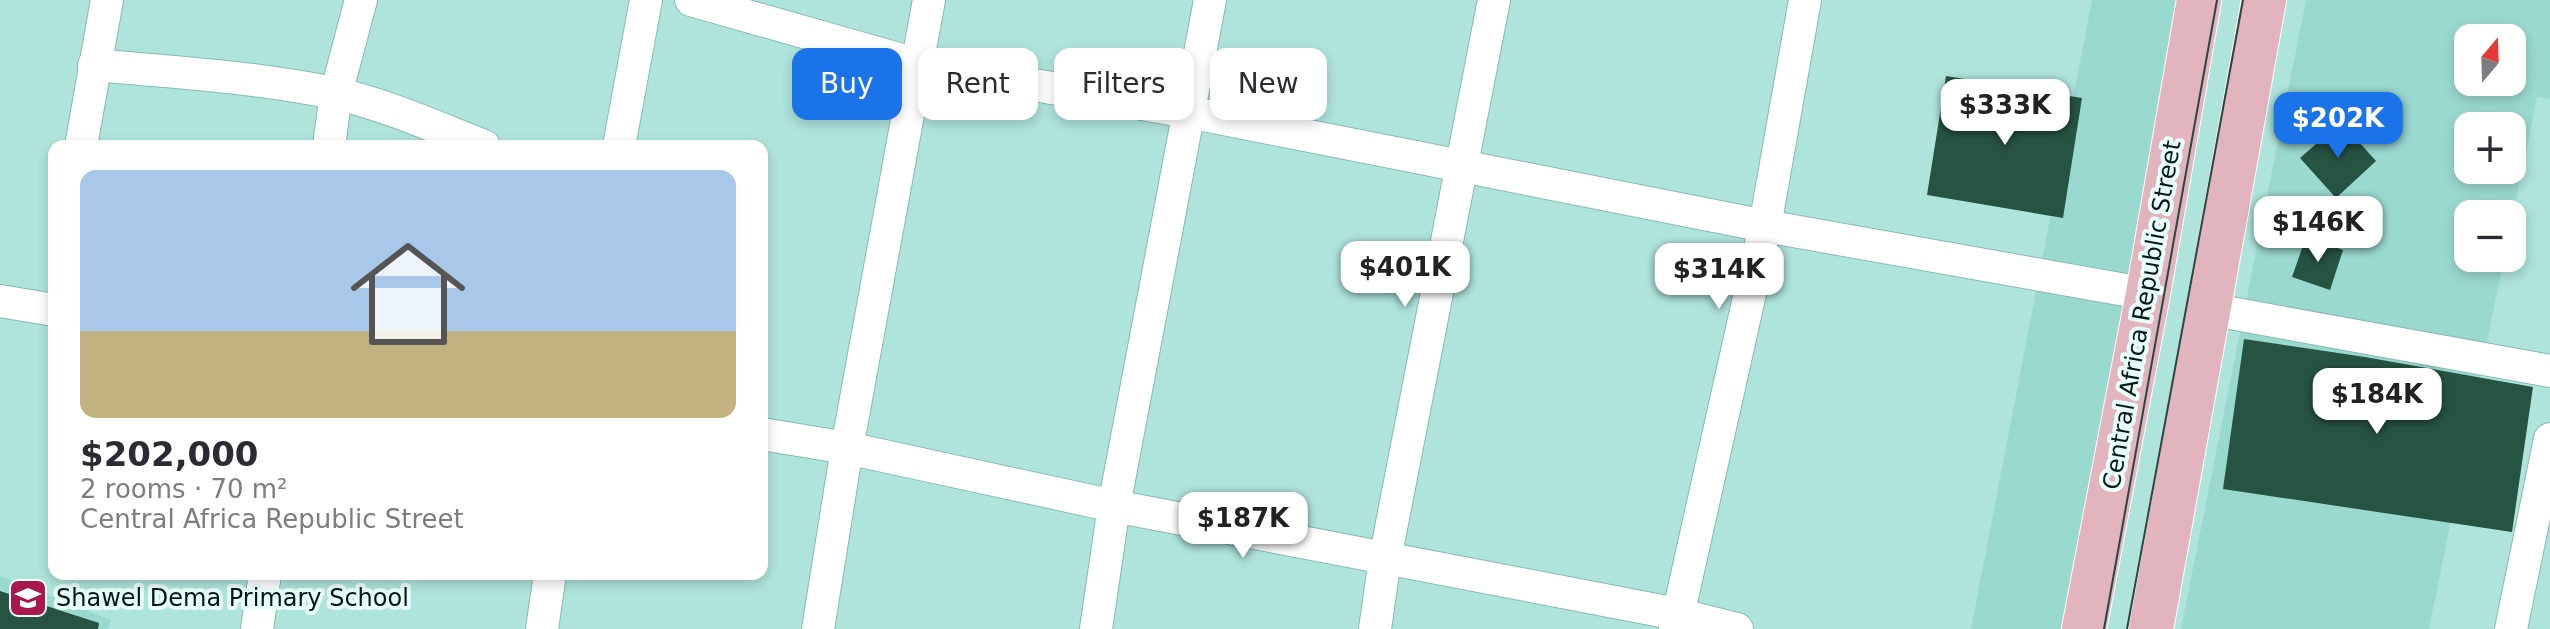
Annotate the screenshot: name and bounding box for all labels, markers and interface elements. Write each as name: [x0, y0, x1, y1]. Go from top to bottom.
north arrow: [2454, 24, 2526, 96]
map controls: [2454, 24, 2526, 272]
chip: Buy: [792, 48, 902, 120]
chip: Rent: [918, 48, 1038, 120]
chip: Filters: [1054, 48, 1194, 120]
chip: New: [1210, 48, 1327, 120]
pin: $333K: [1949, 79, 2061, 147]
text: $333K: [1959, 90, 2051, 120]
pin: $202K: [2282, 92, 2394, 160]
text: $202K: [2292, 103, 2384, 133]
button: +: [2454, 112, 2526, 184]
street label: Central Africa Republic Street: [2097, 138, 2187, 492]
pin: $146K: [2262, 196, 2374, 264]
button: −: [2454, 200, 2526, 272]
text: $146K: [2272, 207, 2364, 237]
icon: home: [336, 222, 480, 366]
pin: $401K: [1349, 241, 1461, 309]
pin: $314K: [1663, 243, 1775, 311]
text: $401K: [1359, 252, 1451, 282]
text: $314K: [1673, 254, 1765, 284]
pin: $184K: [2321, 368, 2433, 436]
text: $184K: [2331, 379, 2423, 409]
text: $202,000: [80, 434, 259, 474]
text: 2 rooms · 70 m²: [80, 474, 288, 504]
pin: $187K: [1187, 492, 1299, 560]
text: $187K: [1197, 503, 1289, 533]
text: Central Africa Republic Street: [80, 504, 464, 534]
school or university icon: Shawel Dema Primary School: [7, 577, 49, 619]
place label: Shawel Dema Primary School: [56, 584, 409, 612]

